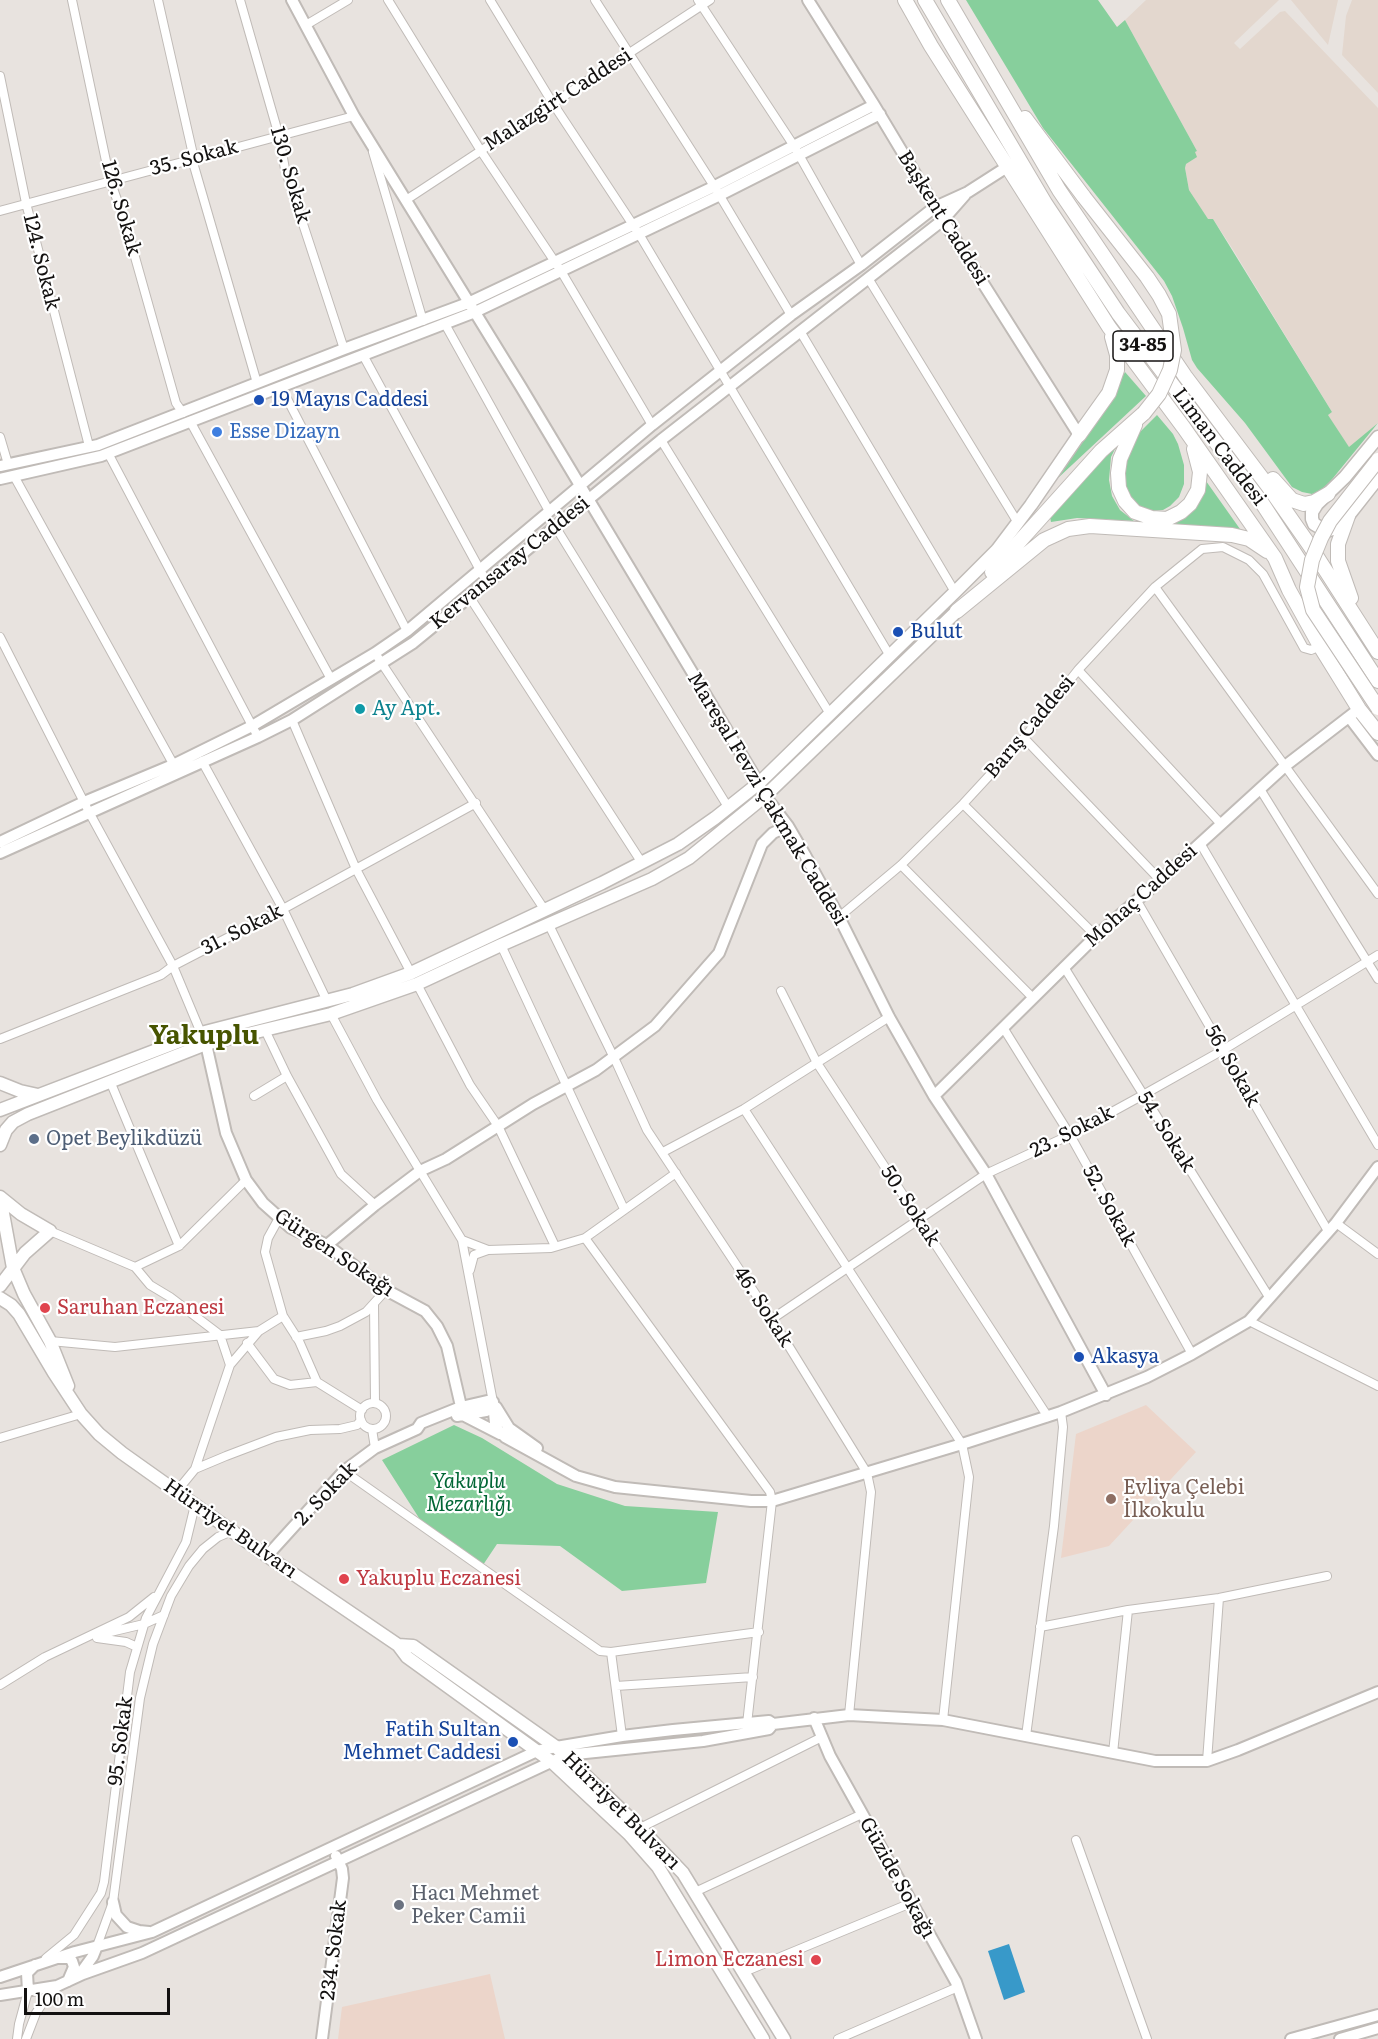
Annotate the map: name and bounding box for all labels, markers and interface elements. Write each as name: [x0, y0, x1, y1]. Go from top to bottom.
street label: Malazgirt Caddesi: [480, 43, 636, 157]
street label: 130. Sokak: [265, 124, 315, 226]
street label: 35. Sokak: [147, 135, 241, 181]
street label: Başkent Caddesi: [892, 146, 994, 290]
street label: 126. Sokak: [96, 157, 146, 259]
street label: 124. Sokak: [17, 211, 65, 313]
road number: 34-85: [1113, 331, 1173, 361]
street label: Liman Caddesi: [1167, 384, 1271, 510]
place label: 19 Mayıs Caddesi: [271, 388, 428, 412]
marker: 19 Mayıs Caddesi: [252, 393, 266, 407]
place label: Esse Dizayn: [229, 420, 340, 444]
marker: Esse Dizayn: [210, 425, 224, 439]
street label: Kervansaray Caddesi: [425, 491, 595, 635]
place label: Bulut: [910, 620, 962, 644]
marker: Bulut: [891, 625, 905, 639]
street label: Mareşal Fevzi Çakmak Caddesi: [682, 668, 852, 930]
street label: Barış Caddesi: [980, 671, 1080, 783]
place label: Ay Apt.: [372, 697, 441, 721]
marker: Ay Apt.: [353, 702, 367, 716]
street label: Mohaç Caddesi: [1080, 839, 1202, 953]
street label: 31. Sokak: [197, 899, 287, 961]
district label: Yakuplu: [149, 1020, 259, 1052]
street label: 56. Sokak: [1199, 1021, 1265, 1111]
street label: 54. Sokak: [1132, 1087, 1200, 1177]
street label: 23. Sokak: [1026, 1101, 1118, 1163]
place label: Opet Beylikdüzü: [46, 1127, 202, 1151]
marker: Opet Beylikdüzü: [27, 1132, 41, 1146]
street label: 50. Sokak: [875, 1161, 945, 1251]
street label: 52. Sokak: [1077, 1161, 1141, 1251]
street label: Gürgen Sokağı: [269, 1204, 399, 1302]
street label: 46. Sokak: [728, 1262, 798, 1352]
place label: Saruhan Eczanesi: [57, 1296, 224, 1320]
marker: Saruhan Eczanesi: [38, 1301, 52, 1315]
place label: Akasya: [1091, 1345, 1159, 1369]
marker: Akasya: [1072, 1350, 1086, 1364]
street label: 2. Sokak: [290, 1457, 362, 1531]
park label: Yakuplu Mezarlığı: [426, 1470, 512, 1517]
street label: Hürriyet Bulvarı: [159, 1474, 301, 1584]
place label: Evliya Çelebi İlkokulu: [1123, 1476, 1244, 1523]
marker: Evliya Çelebi İlkokulu: [1104, 1492, 1118, 1506]
place label: Yakuplu Eczanesi: [356, 1567, 521, 1591]
marker: Yakuplu Eczanesi: [337, 1572, 351, 1586]
street label: 95. Sokak: [104, 1695, 138, 1787]
place label: Fatih Sultan Mehmet Caddesi: [342, 1718, 501, 1765]
marker: Fatih Sultan Mehmet Caddesi: [506, 1735, 520, 1749]
street label: Hürriyet Bulvarı: [557, 1747, 685, 1875]
street label: Güzide Sokağı: [854, 1813, 940, 1943]
place label: Hacı Mehmet Peker Camii: [411, 1882, 539, 1929]
street label: 234. Sokak: [316, 1898, 352, 2002]
marker: Hacı Mehmet Peker Camii: [392, 1898, 406, 1912]
place label: Limon Eczanesi: [655, 1948, 804, 1972]
marker: Limon Eczanesi: [809, 1953, 823, 1967]
scale bar: [27, 1976, 172, 2014]
text: 100 m: [35, 1985, 84, 2012]

